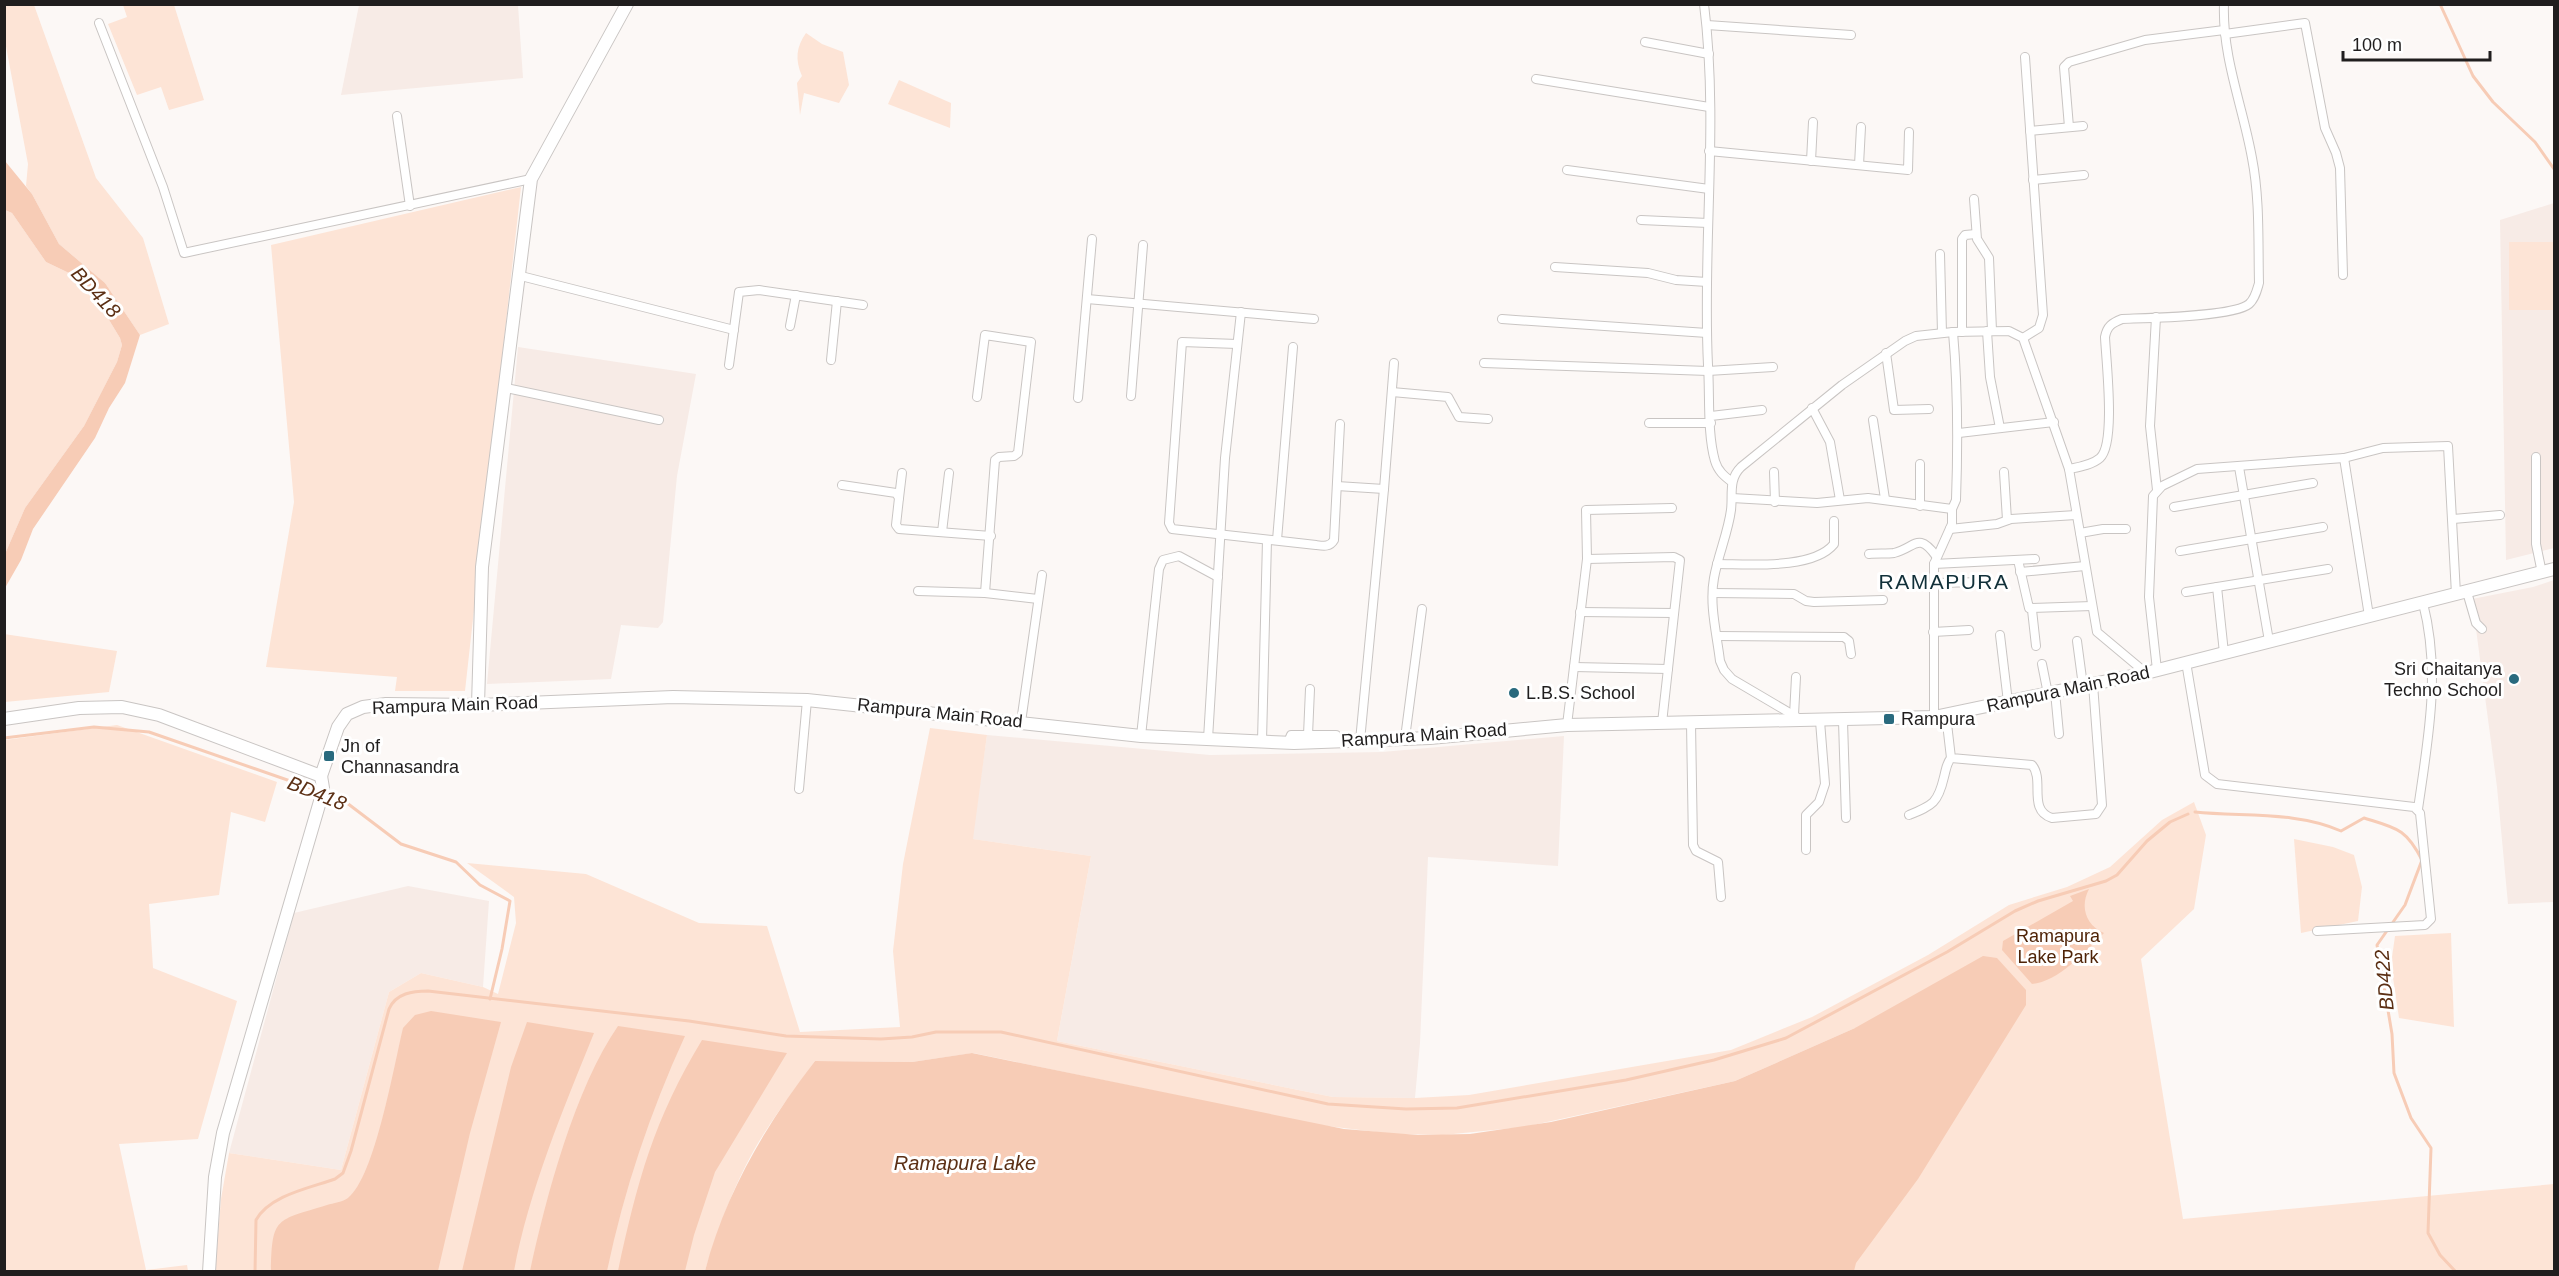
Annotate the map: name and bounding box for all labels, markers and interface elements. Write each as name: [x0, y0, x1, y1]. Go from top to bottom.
scale bar: [2343, 24, 2490, 62]
text: 100 m: [2352, 35, 2402, 55]
water label: BD418: [67, 262, 125, 322]
district label: RAMAPURA: [1878, 570, 2010, 593]
place label: Sri Chaitanya Techno School: [2384, 659, 2503, 700]
street label: Rampura Main Road: [1985, 662, 2151, 716]
marker: Sri Chaitanya Techno School: [2507, 672, 2521, 686]
place label: L.B.S. School: [1526, 683, 1635, 703]
marker: L.B.S. School: [1507, 686, 1521, 700]
street label: Rampura Main Road: [372, 692, 538, 718]
street label: Rampura Main Road: [856, 694, 1024, 732]
place label: Rampura: [1901, 709, 1976, 729]
marker: Rampura: [1882, 712, 1896, 726]
street label: Rampura Main Road: [1340, 719, 1508, 751]
place label: Jn of Channasandra: [341, 736, 460, 777]
marker: Jn of Channasandra: [322, 749, 336, 763]
water label: BD418: [285, 771, 349, 815]
park label: Ramapura Lake Park: [2016, 926, 2101, 967]
water label: BD422: [2370, 949, 2398, 1011]
water label: Ramapura Lake: [894, 1152, 1036, 1174]

